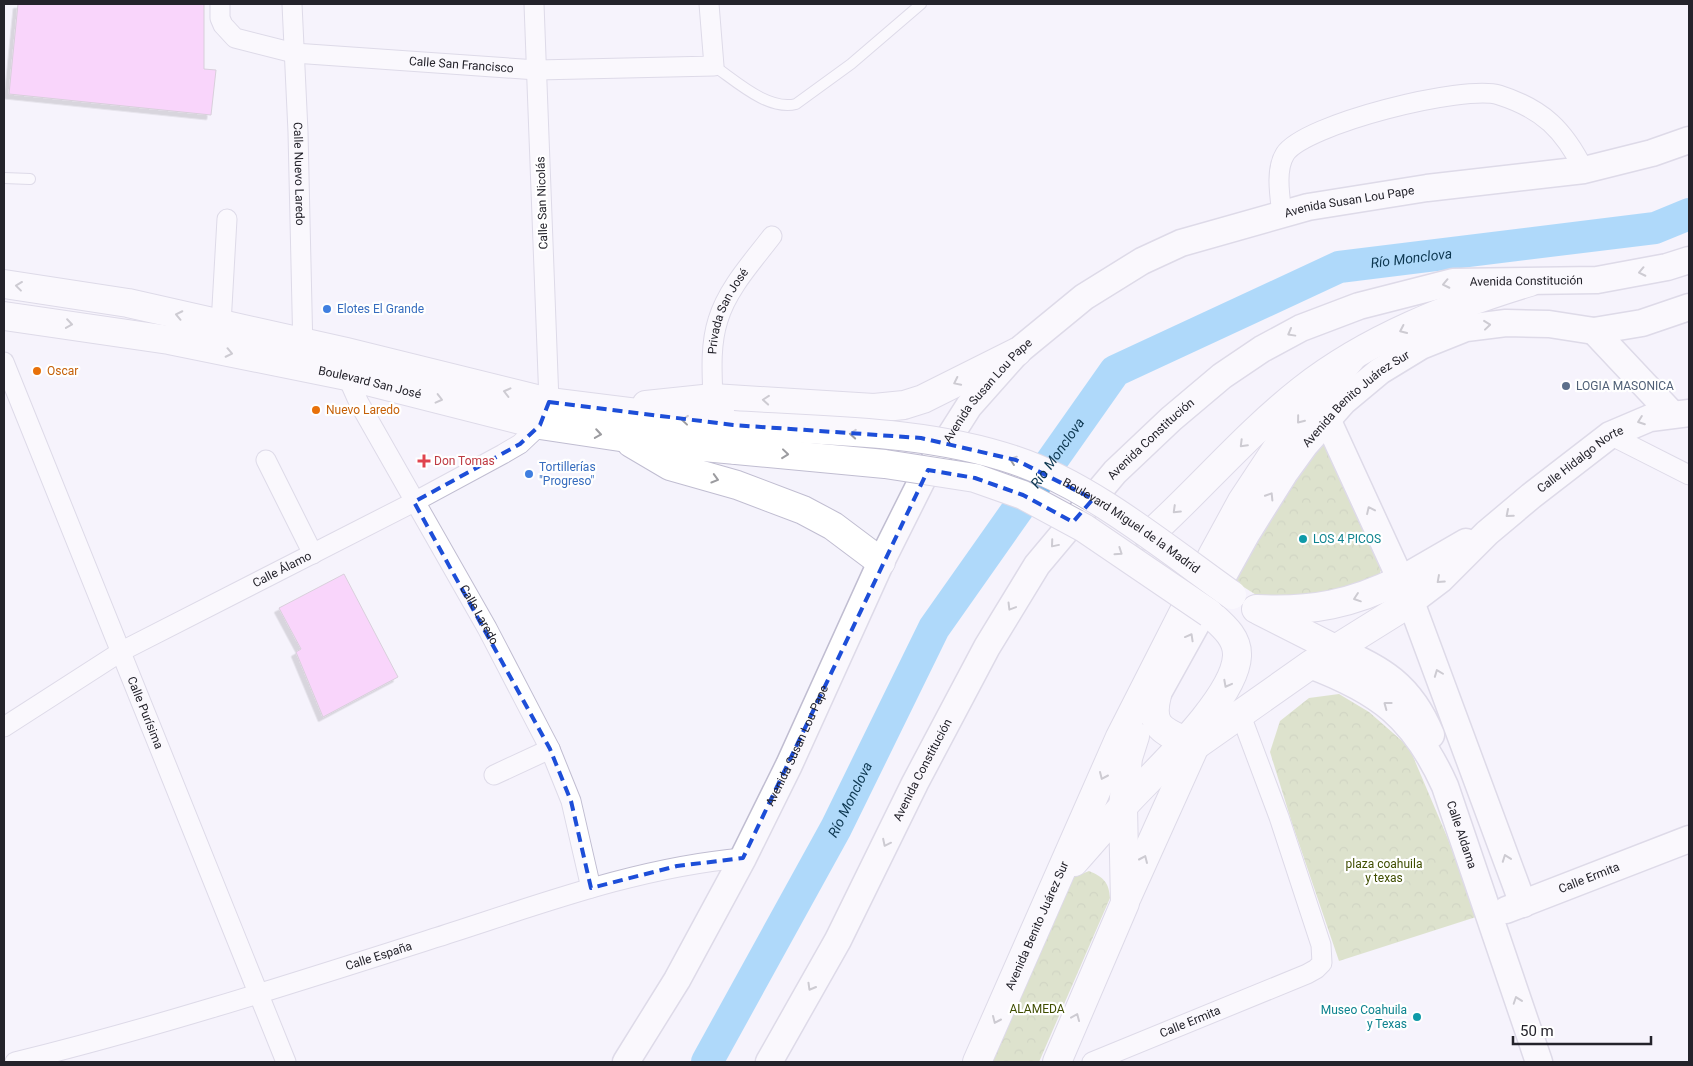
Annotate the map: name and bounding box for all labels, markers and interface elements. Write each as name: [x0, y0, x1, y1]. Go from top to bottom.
street label: Calle San Francisco: [409, 54, 514, 75]
street label: Calle Nuevo Laredo: [291, 122, 307, 226]
street label: Calle San Nicolás: [533, 156, 551, 250]
street label: Avenida Susan Lou Pape: [1283, 183, 1415, 220]
water label: Río Monclova: [1370, 245, 1453, 271]
street label: Privada San José: [705, 266, 751, 355]
one-way arrow: [1638, 267, 1647, 277]
street label: Avenida Constitución: [1470, 273, 1583, 289]
one-way arrow: [1441, 278, 1450, 288]
one-way arrow: [14, 282, 23, 292]
place label: Elotes El Grande: [337, 302, 424, 316]
marker: Elotes El Grande: [321, 303, 333, 315]
one-way arrow: [174, 310, 183, 321]
one-way arrow: [65, 319, 74, 329]
one-way arrow: [1483, 320, 1491, 331]
one-way arrow: [1399, 324, 1408, 334]
one-way arrow: [1288, 327, 1297, 337]
street label: Avenida Susan Lou Pape: [941, 336, 1035, 445]
one-way arrow: [225, 347, 234, 357]
street label: Avenida Benito Juárez Sur: [1299, 348, 1412, 450]
street label: Boulevard San José: [317, 363, 423, 402]
place label: Oscar: [47, 364, 78, 378]
marker: Oscar: [31, 365, 43, 377]
one-way arrow: [954, 376, 963, 386]
place label: LOGIA MASONICA: [1576, 379, 1674, 393]
marker: LOGIA MASONICA: [1560, 380, 1572, 392]
one-way arrow: [503, 387, 512, 398]
one-way arrow: [435, 394, 443, 404]
one-way arrow: [761, 395, 769, 406]
street label: Avenida Constitución: [1105, 396, 1197, 483]
place label: Nuevo Laredo: [326, 403, 400, 417]
marker: Nuevo Laredo: [310, 404, 322, 416]
one-way arrow: [681, 415, 689, 426]
water label: Río Monclova: [1027, 415, 1087, 491]
one-way arrow: [1296, 415, 1305, 424]
one-way arrow: [1638, 415, 1646, 425]
street label: Calle Hidalgo Norte: [1534, 423, 1625, 496]
one-way arrow: [594, 428, 602, 439]
one-way arrow: [849, 428, 857, 439]
one-way arrow: [1240, 438, 1249, 447]
one-way arrow: [781, 448, 789, 459]
place label: Don Tomas: [434, 454, 495, 468]
marker: Don Tomas: [418, 455, 430, 467]
one-way arrow: [1009, 455, 1018, 465]
place label: Tortillerías "Progreso": [539, 460, 596, 488]
marker: Tortillerías "Progreso": [523, 468, 535, 480]
one-way arrow: [711, 473, 719, 483]
street label: Boulevard Miguel de la Madrid: [1060, 475, 1202, 576]
one-way arrow: [1264, 492, 1273, 502]
one-way arrow: [1173, 504, 1182, 513]
one-way arrow: [1365, 506, 1376, 515]
one-way arrow: [1506, 508, 1515, 517]
place label: LOS 4 PICOS: [1313, 532, 1381, 546]
marker: LOS 4 PICOS: [1297, 533, 1309, 545]
one-way arrow: [1051, 539, 1060, 548]
one-way arrow: [1113, 546, 1123, 555]
street label: Calle Álamo: [250, 548, 314, 590]
one-way arrow: [1436, 574, 1445, 583]
street label: Calle Laredo: [457, 582, 502, 647]
one-way arrow: [1354, 593, 1362, 603]
one-way arrow: [1008, 601, 1018, 610]
one-way arrow: [1183, 634, 1193, 643]
one-way arrow: [1434, 669, 1445, 678]
street label: Calle Purísima: [124, 674, 166, 751]
one-way arrow: [1223, 679, 1233, 688]
street label: Avenida Susan Lou Pape: [763, 683, 831, 808]
one-way arrow: [1384, 702, 1393, 710]
street label: Avenida Constitución: [890, 716, 955, 823]
water label: Río Monclova: [825, 759, 875, 840]
one-way arrow: [1099, 771, 1109, 780]
street label: Calle Aldama: [1444, 799, 1480, 870]
one-way arrow: [882, 838, 892, 847]
one-way arrow: [1138, 855, 1149, 864]
one-way arrow: [1502, 855, 1512, 863]
park label: plaza coahuila y texas: [1346, 857, 1422, 885]
street label: Avenida Benito Juárez Sur: [1003, 859, 1072, 992]
street label: Calle Ermita: [1556, 860, 1622, 896]
street label: Calle España: [344, 939, 414, 973]
one-way arrow: [808, 982, 818, 991]
one-way arrow: [1513, 996, 1523, 1004]
park label: ALAMEDA: [1009, 1002, 1065, 1016]
street label: Calle Ermita: [1158, 1003, 1223, 1041]
place label: Museo Coahuila y Texas: [1321, 1003, 1407, 1031]
marker: Museo Coahuila y Texas: [1411, 1011, 1423, 1023]
one-way arrow: [1070, 1013, 1081, 1022]
scale bar: [1513, 1014, 1650, 1046]
one-way arrow: [991, 1015, 1002, 1024]
text: 50 m: [1520, 1022, 1554, 1040]

